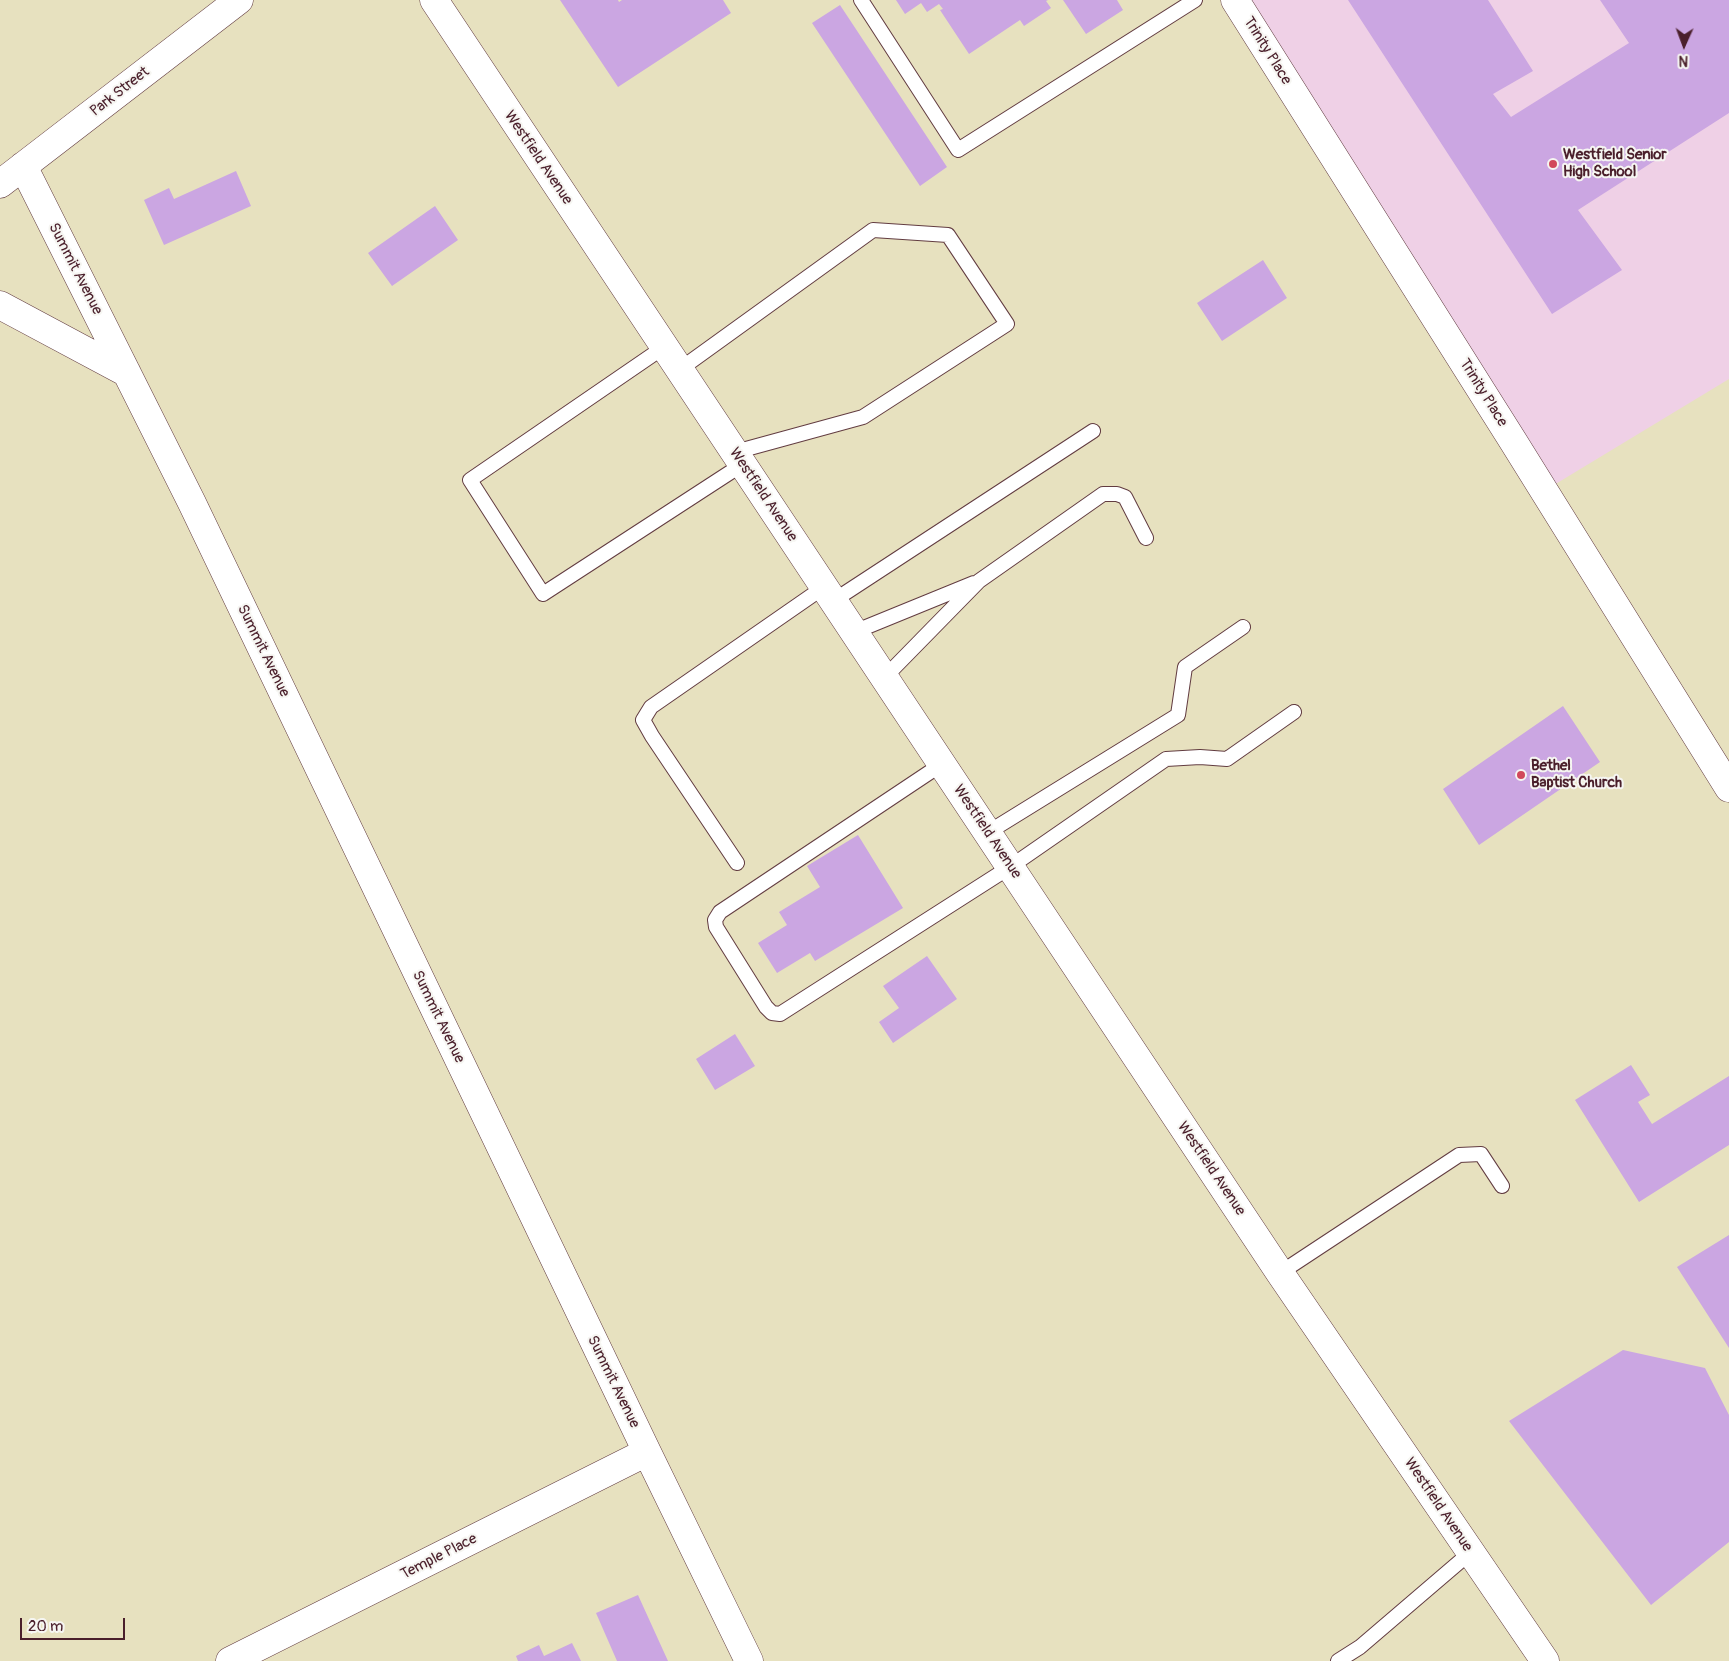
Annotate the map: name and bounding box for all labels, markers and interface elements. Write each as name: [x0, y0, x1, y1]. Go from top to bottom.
street label: Trinity Place: [1239, 14, 1295, 88]
north arrow: [1659, 20, 1709, 70]
text: N: [1678, 52, 1688, 69]
street label: Park Street: [87, 63, 153, 121]
street label: Westfield Avenue: [500, 108, 576, 208]
place label: Westfield Senior High School: [1563, 146, 1667, 181]
marker: Westfield Senior High School: [1547, 158, 1559, 170]
street label: Summit Avenue: [44, 220, 106, 318]
street label: Trinity Place: [1455, 356, 1511, 430]
street label: Westfield Avenue: [725, 445, 801, 545]
street label: Summit Avenue: [233, 602, 293, 700]
place label: Bethel Baptist Church: [1531, 757, 1622, 792]
marker: Bethel Baptist Church: [1515, 769, 1527, 781]
street label: Westfield Avenue: [949, 782, 1025, 882]
street label: Summit Avenue: [408, 968, 468, 1066]
street label: Westfield Avenue: [1173, 1119, 1249, 1219]
street label: Summit Avenue: [583, 1333, 643, 1431]
street label: Westfield Avenue: [1400, 1455, 1476, 1555]
street label: Temple Place: [398, 1530, 480, 1584]
scale bar: [22, 1608, 128, 1640]
text: 20 m: [28, 1617, 63, 1636]

